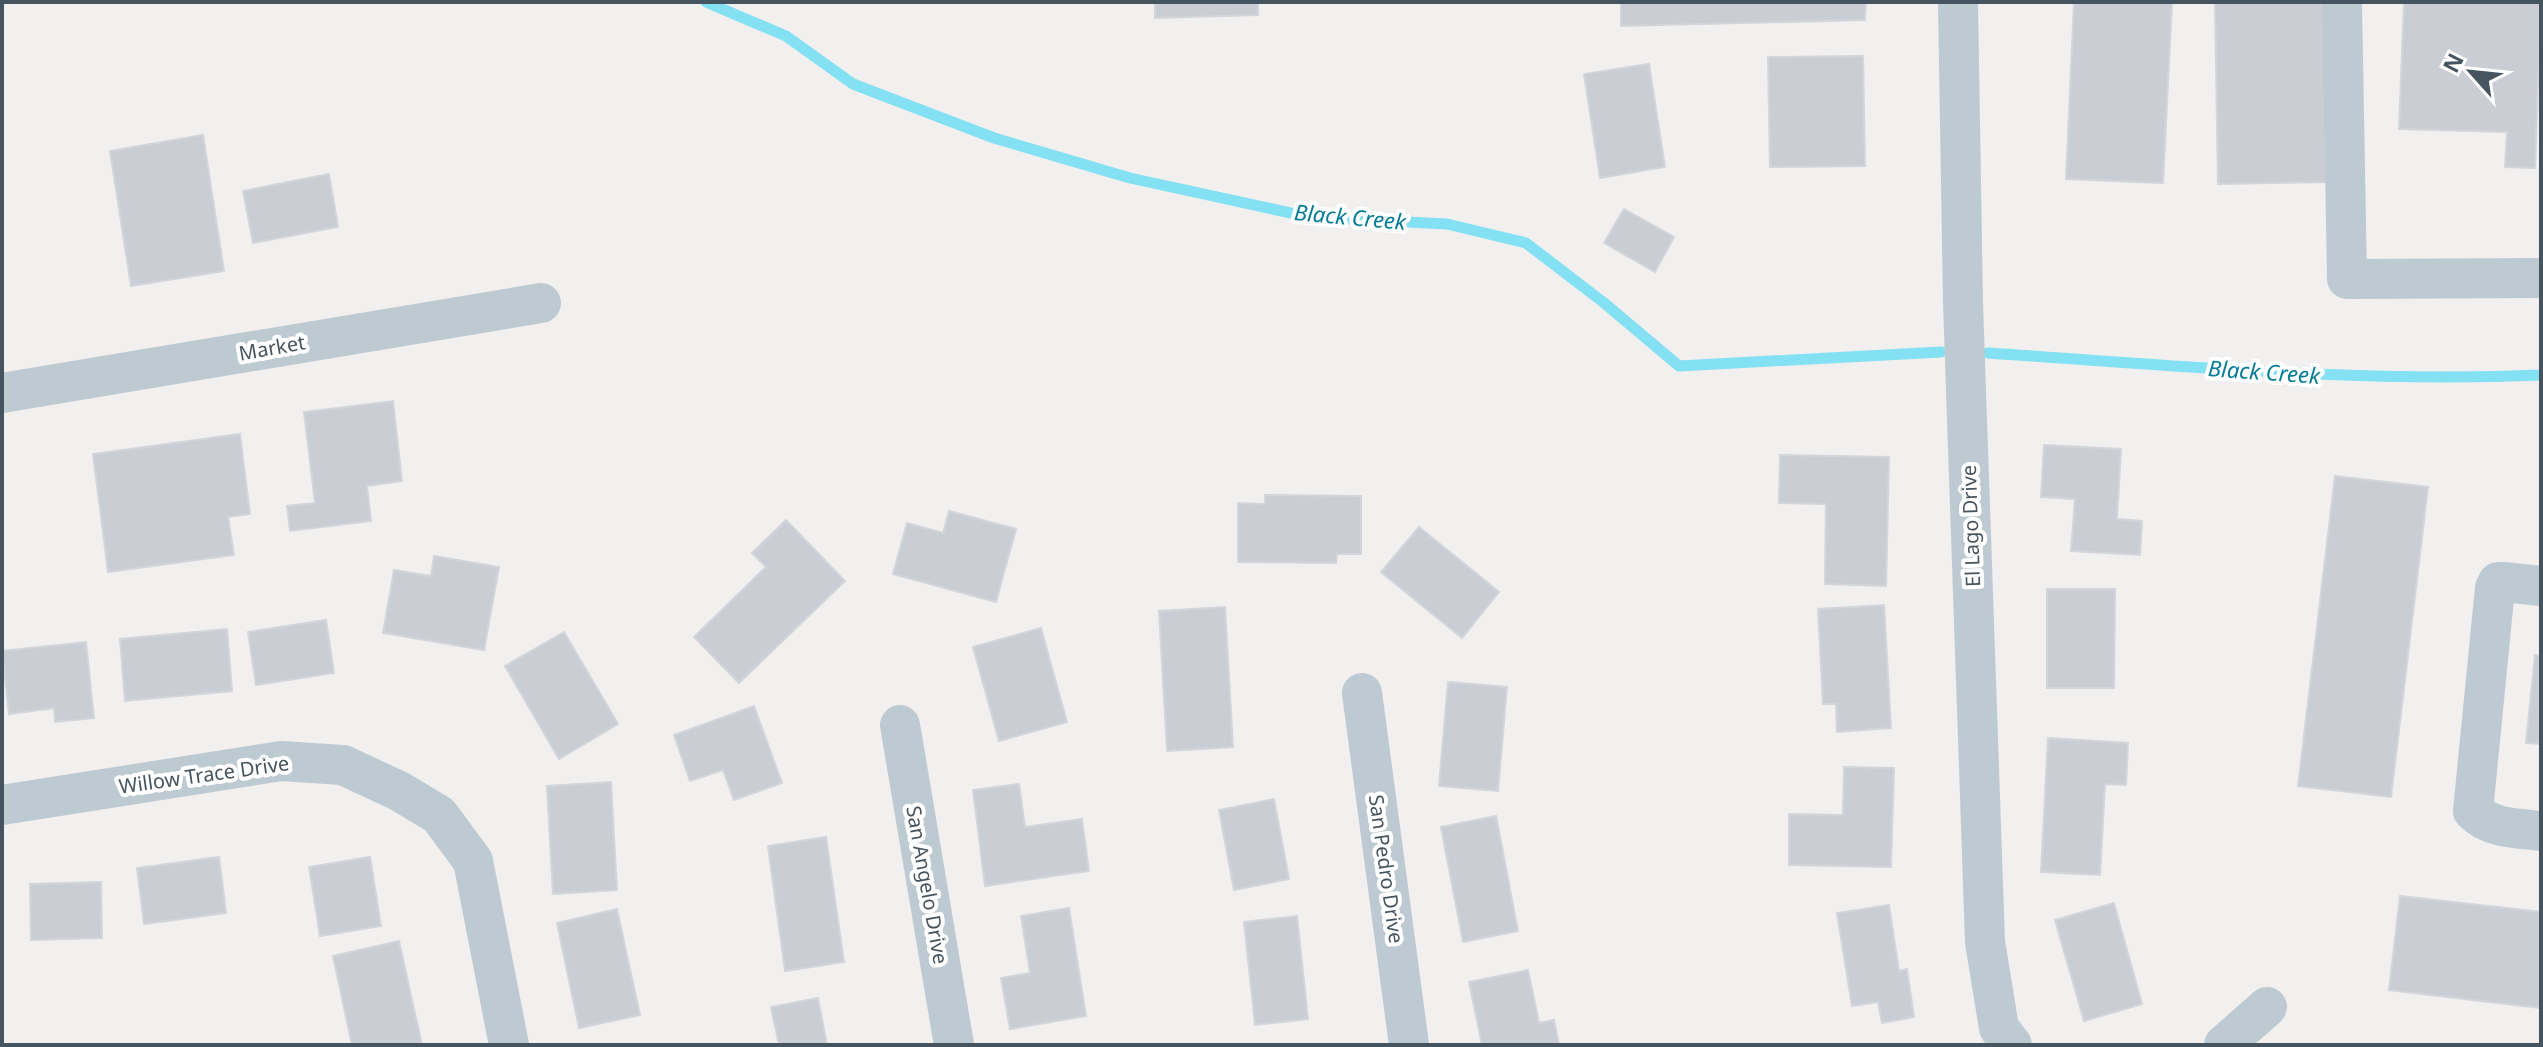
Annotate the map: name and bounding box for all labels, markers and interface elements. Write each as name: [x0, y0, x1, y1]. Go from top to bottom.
north arrow: [2431, 32, 2511, 112]
text: N: [2435, 48, 2470, 77]
water label: Black Creek: [1293, 196, 1408, 236]
street label: Market: [237, 328, 307, 367]
water label: Black Creek: [2207, 352, 2322, 390]
street label: El Lago Drive: [1955, 464, 1986, 588]
street label: Willow Trace Drive: [117, 749, 291, 800]
street label: San Pedro Drive: [1363, 793, 1410, 945]
street label: San Angelo Drive: [900, 804, 955, 966]

